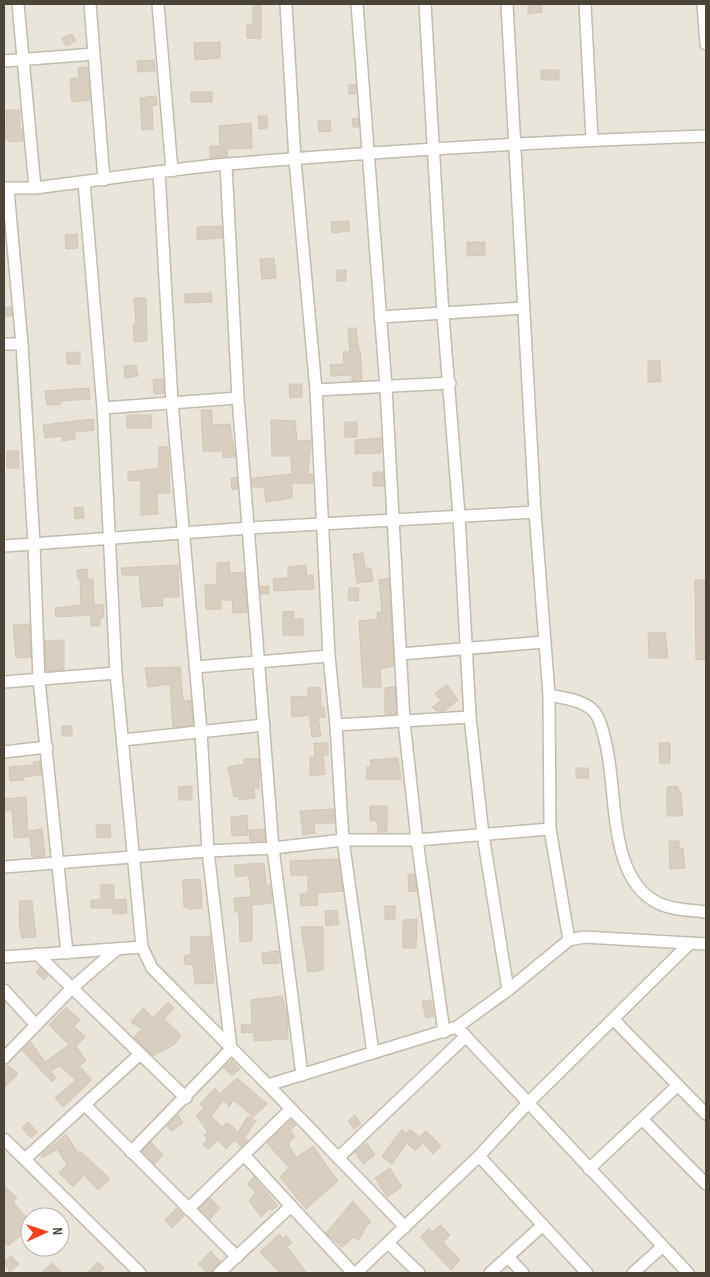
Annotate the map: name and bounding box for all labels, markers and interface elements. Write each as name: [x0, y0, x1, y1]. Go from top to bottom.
north arrow: [20, 1207, 70, 1257]
text: N: [49, 1227, 66, 1236]

